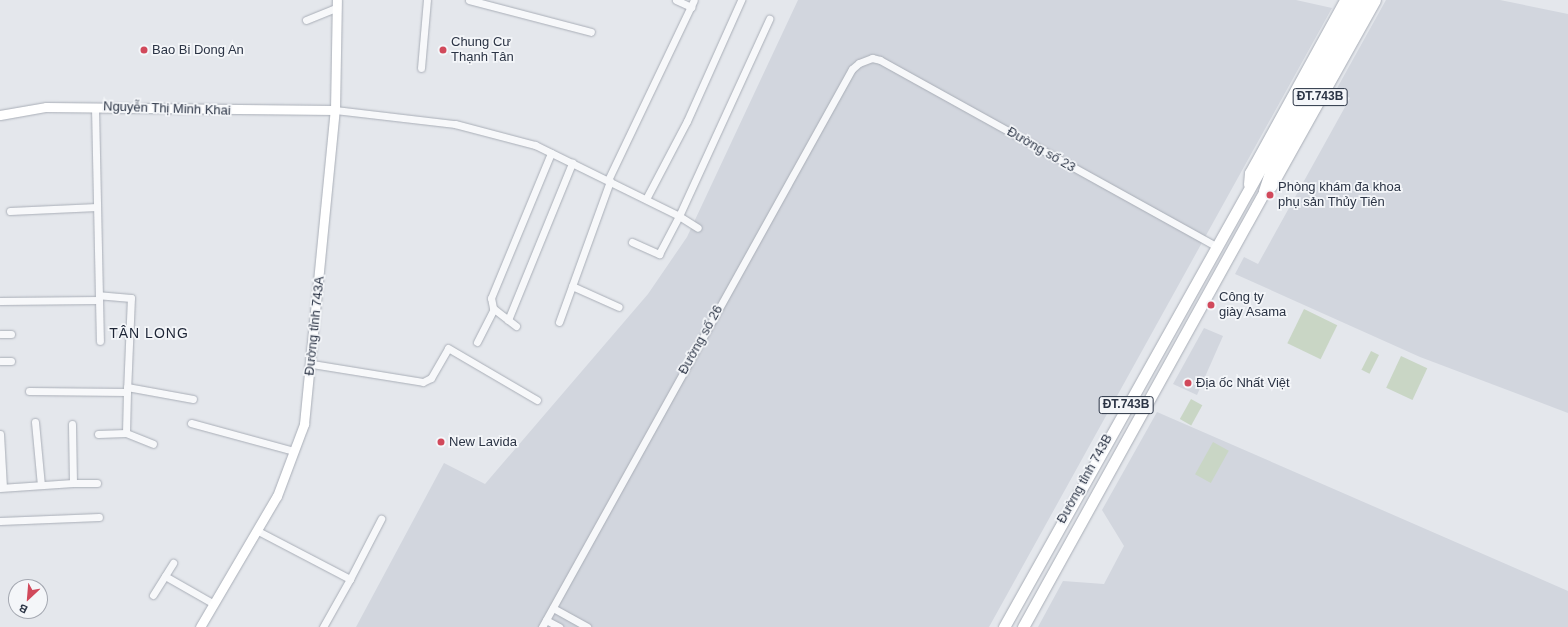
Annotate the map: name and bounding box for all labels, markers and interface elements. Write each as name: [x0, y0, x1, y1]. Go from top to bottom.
place label: Chung Cư Thạnh Tân: [451, 35, 514, 66]
place label: Bao Bi Dong An: [152, 42, 245, 58]
marker: Bao Bi Dong An: [139, 45, 149, 55]
marker: Chung Cư Thạnh Tân: [438, 45, 448, 55]
road number: ĐT.743B: [1292, 87, 1348, 107]
street label: Nguyễn Thị Minh Khai: [103, 99, 231, 119]
street label: Đường số 23: [1004, 124, 1078, 176]
place label: Phòng khám đa khoa phụ sản Thủy Tiên: [1278, 180, 1401, 211]
marker: Phòng khám đa khoa phụ sản Thủy Tiên: [1265, 190, 1275, 200]
street label: Đường tỉnh 743A: [302, 276, 328, 376]
place label: Công ty giày Asama: [1219, 290, 1287, 321]
marker: Công ty giày Asama: [1206, 300, 1216, 310]
street label: Đường số 26: [676, 303, 726, 377]
district label: TÂN LONG: [109, 325, 189, 341]
place label: Địa ốc Nhất Việt: [1196, 375, 1290, 391]
marker: Địa ốc Nhất Việt: [1183, 378, 1193, 388]
road number: ĐT.743B: [1098, 395, 1154, 415]
street label: Đường tỉnh 743B: [1054, 432, 1116, 526]
place label: New Lavida: [449, 434, 517, 450]
marker: New Lavida: [436, 437, 446, 447]
north arrow: [8, 579, 48, 619]
text: B: [17, 602, 29, 616]

